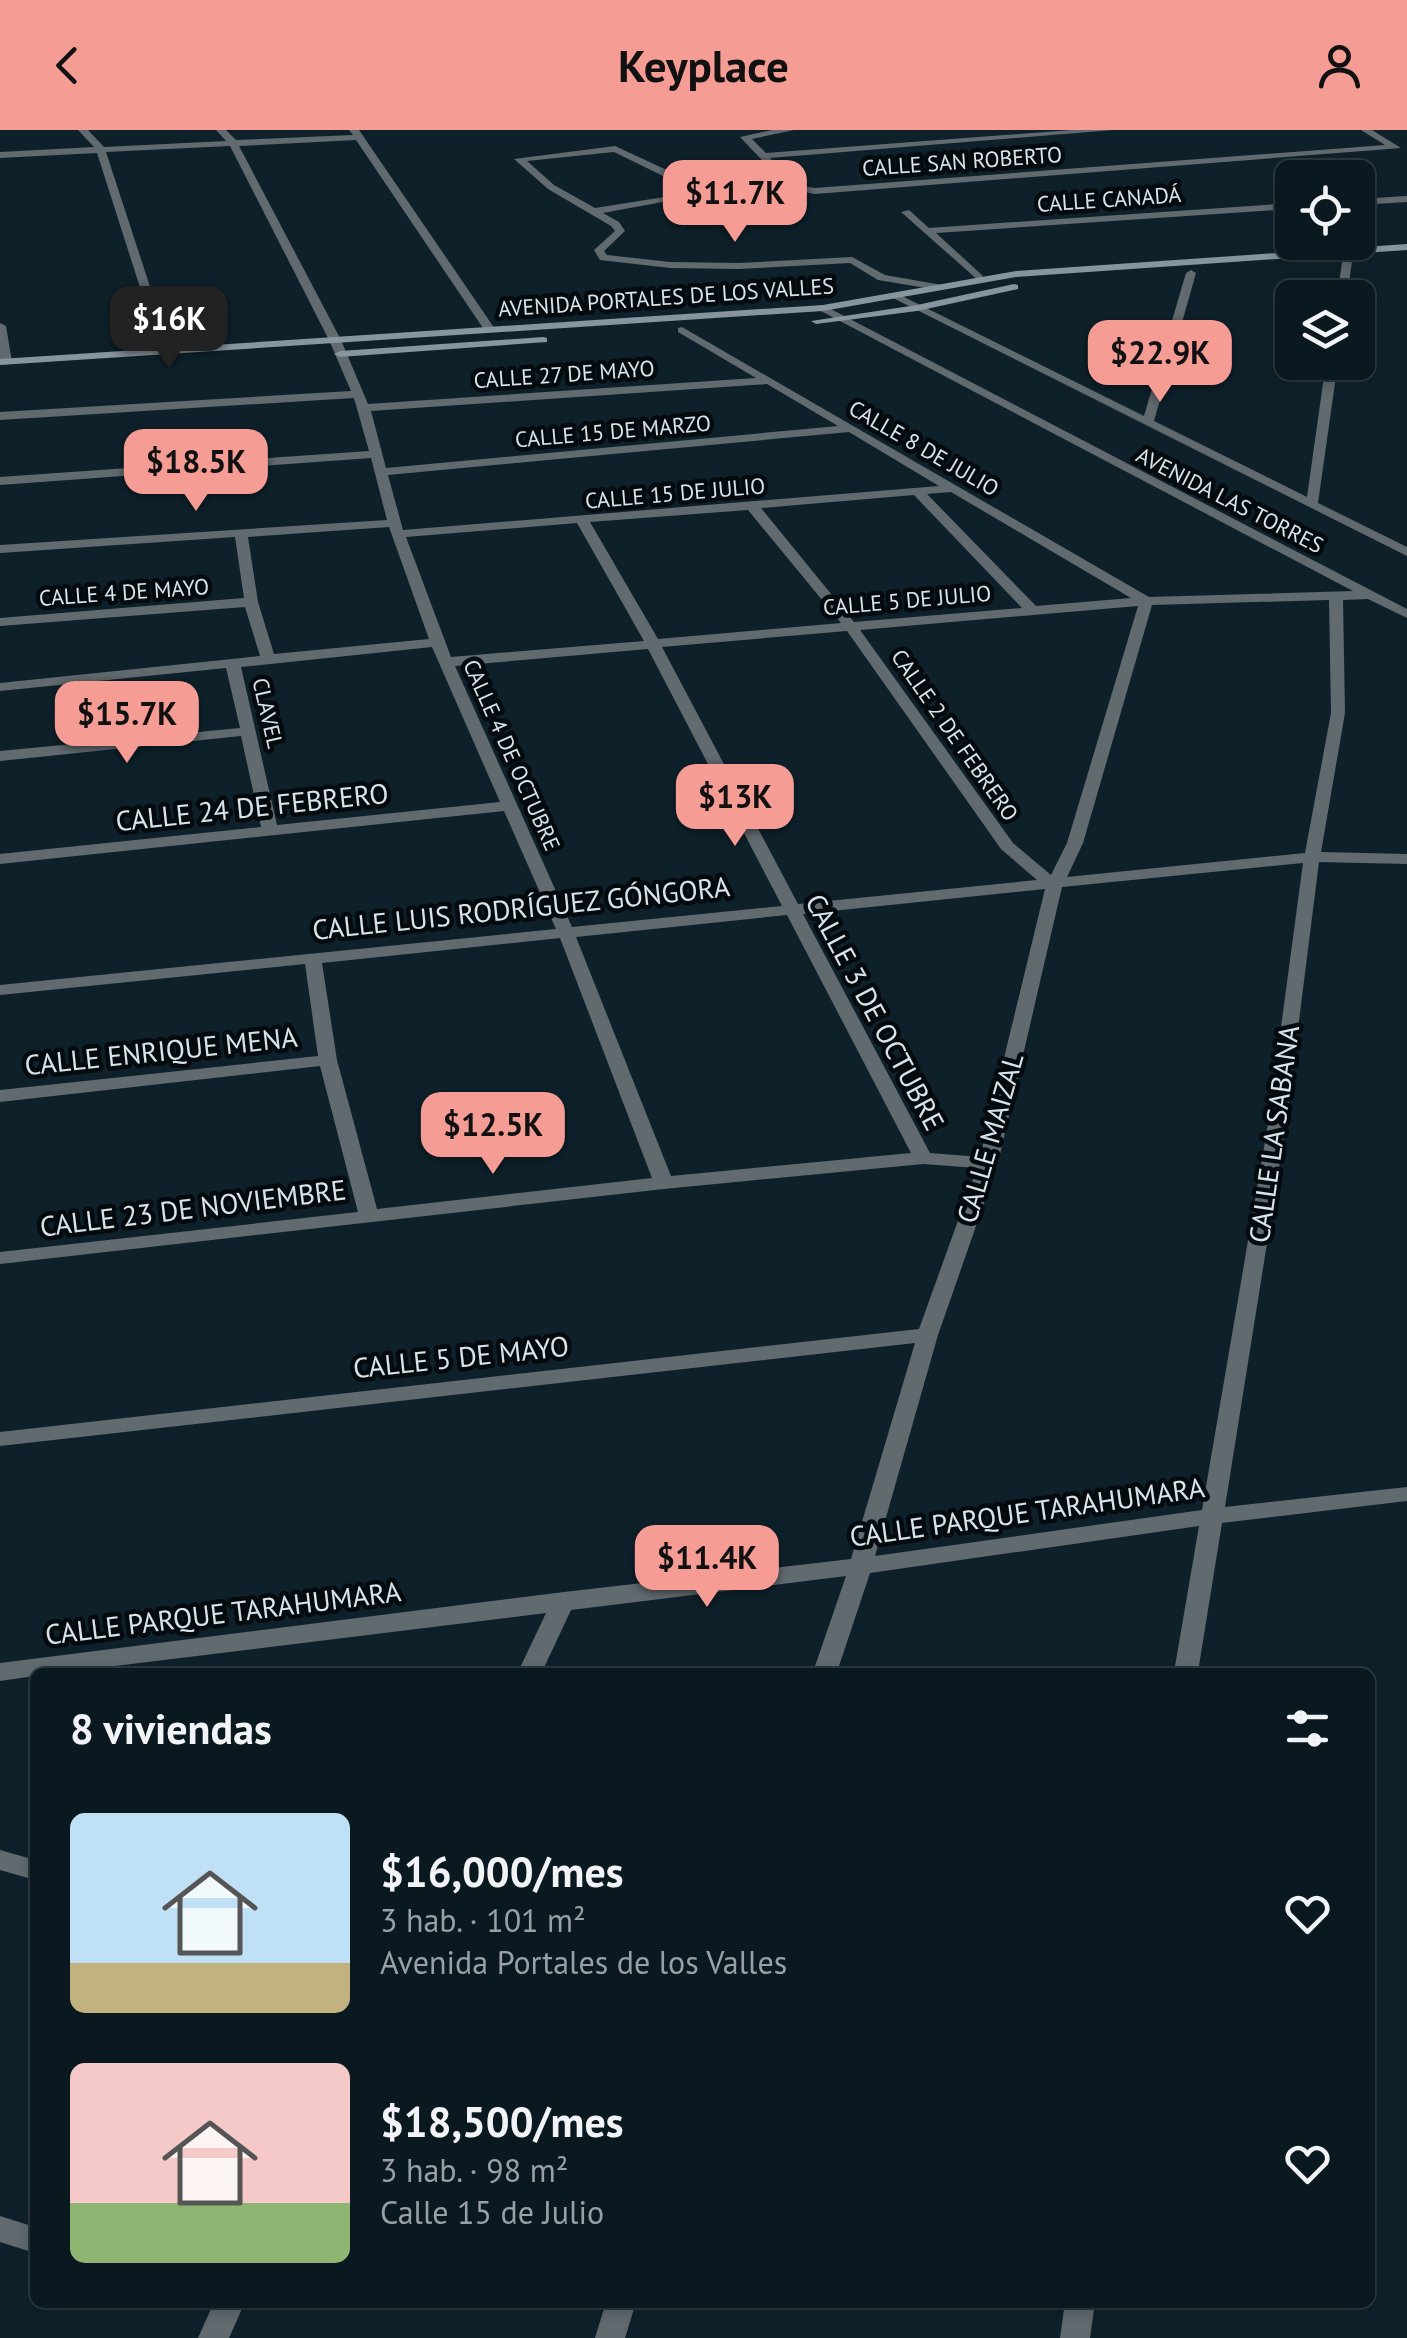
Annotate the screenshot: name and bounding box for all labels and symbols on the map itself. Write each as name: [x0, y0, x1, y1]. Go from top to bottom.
street label: CALLE SAN ROBERTO: [861, 140, 1063, 182]
pin: $11.7K: [654, 160, 816, 245]
street label: CALLE CANADÁ: [1036, 180, 1182, 218]
street label: AVENIDA PORTALES DE LOS VALLES: [497, 271, 835, 323]
pin: $16K: [110, 286, 228, 371]
pin: $22.9K: [1079, 320, 1241, 405]
street label: CALLE 27 DE MAYO: [473, 354, 655, 394]
street label: CALLE 8 DE JULIO: [844, 394, 1004, 502]
street label: CALLE 15 DE MARZO: [514, 408, 712, 454]
pin: $18.5K: [115, 429, 277, 514]
street label: AVENIDA LAS TORRES: [1132, 441, 1328, 559]
street label: CALLE 15 DE JULIO: [584, 471, 766, 515]
street label: CALLE 4 DE MAYO: [38, 572, 210, 612]
street label: CALLE 5 DE JULIO: [822, 579, 992, 621]
street label: CALLE 2 DE FEBRERO: [885, 644, 1025, 826]
street label: CALLE 4 DE OCTUBRE: [457, 655, 567, 855]
street label: CLAVEL: [246, 675, 290, 751]
pin: $15.7K: [46, 681, 208, 766]
pin: $13K: [676, 764, 794, 849]
street label: CALLE 24 DE FEBRERO: [114, 774, 390, 839]
street label: CALLE LUIS RODRÍGUEZ GÓNGORA: [310, 867, 732, 948]
street label: CALLE 3 DE OCTUBRE: [797, 887, 953, 1136]
street label: CALLE ENRIQUE MENA: [23, 1018, 300, 1083]
street label: CALLE LA SABANA: [1240, 1022, 1307, 1245]
street label: CALLE MAIZAL: [948, 1049, 1031, 1227]
pin: $12.5K: [412, 1092, 574, 1177]
street label: CALLE 23 DE NOVIEMBRE: [38, 1170, 348, 1245]
street label: CALLE 5 DE MAYO: [351, 1327, 571, 1386]
street label: CALLE PARQUE TARAHUMARA: [847, 1468, 1207, 1555]
pin: $11.4K: [626, 1525, 788, 1610]
street label: CALLE PARQUE TARAHUMARA: [43, 1572, 403, 1653]

